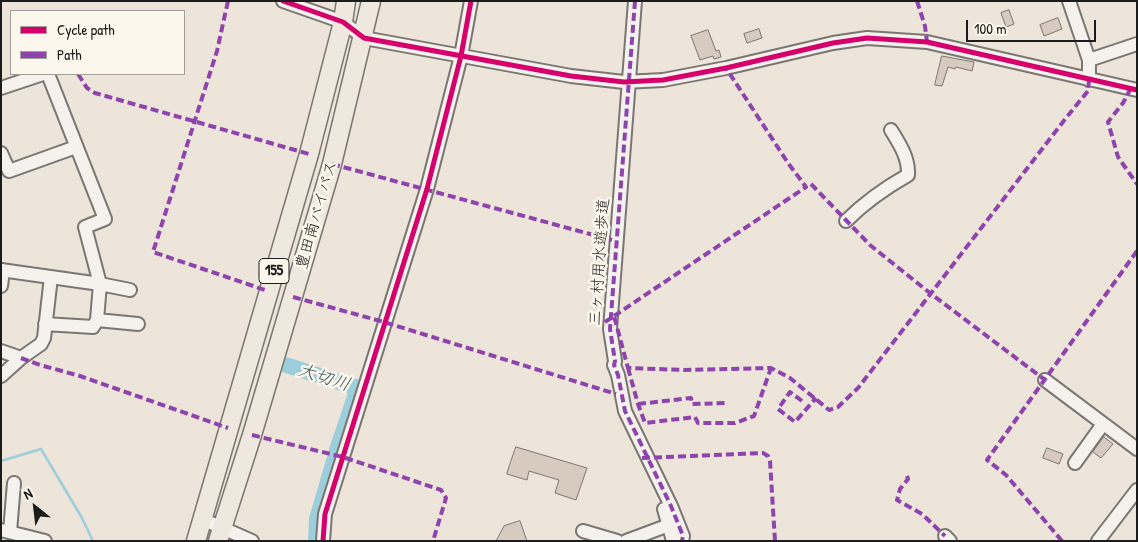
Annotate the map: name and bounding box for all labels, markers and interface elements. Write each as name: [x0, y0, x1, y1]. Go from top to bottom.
legend: [10, 10, 185, 75]
scale bar: [968, 10, 1098, 42]
text: 100 m: [974, 18, 1007, 39]
text: Cycle path: [57, 19, 115, 40]
text: Path: [57, 44, 82, 65]
street label: 豊田南バイパス: [292, 159, 342, 271]
street label: 三ヶ村用水遊歩道: [586, 197, 614, 327]
road number: 155: [259, 258, 289, 284]
water label: 大切川: [295, 359, 353, 397]
north arrow: [10, 482, 60, 532]
text: N: [20, 483, 35, 504]

